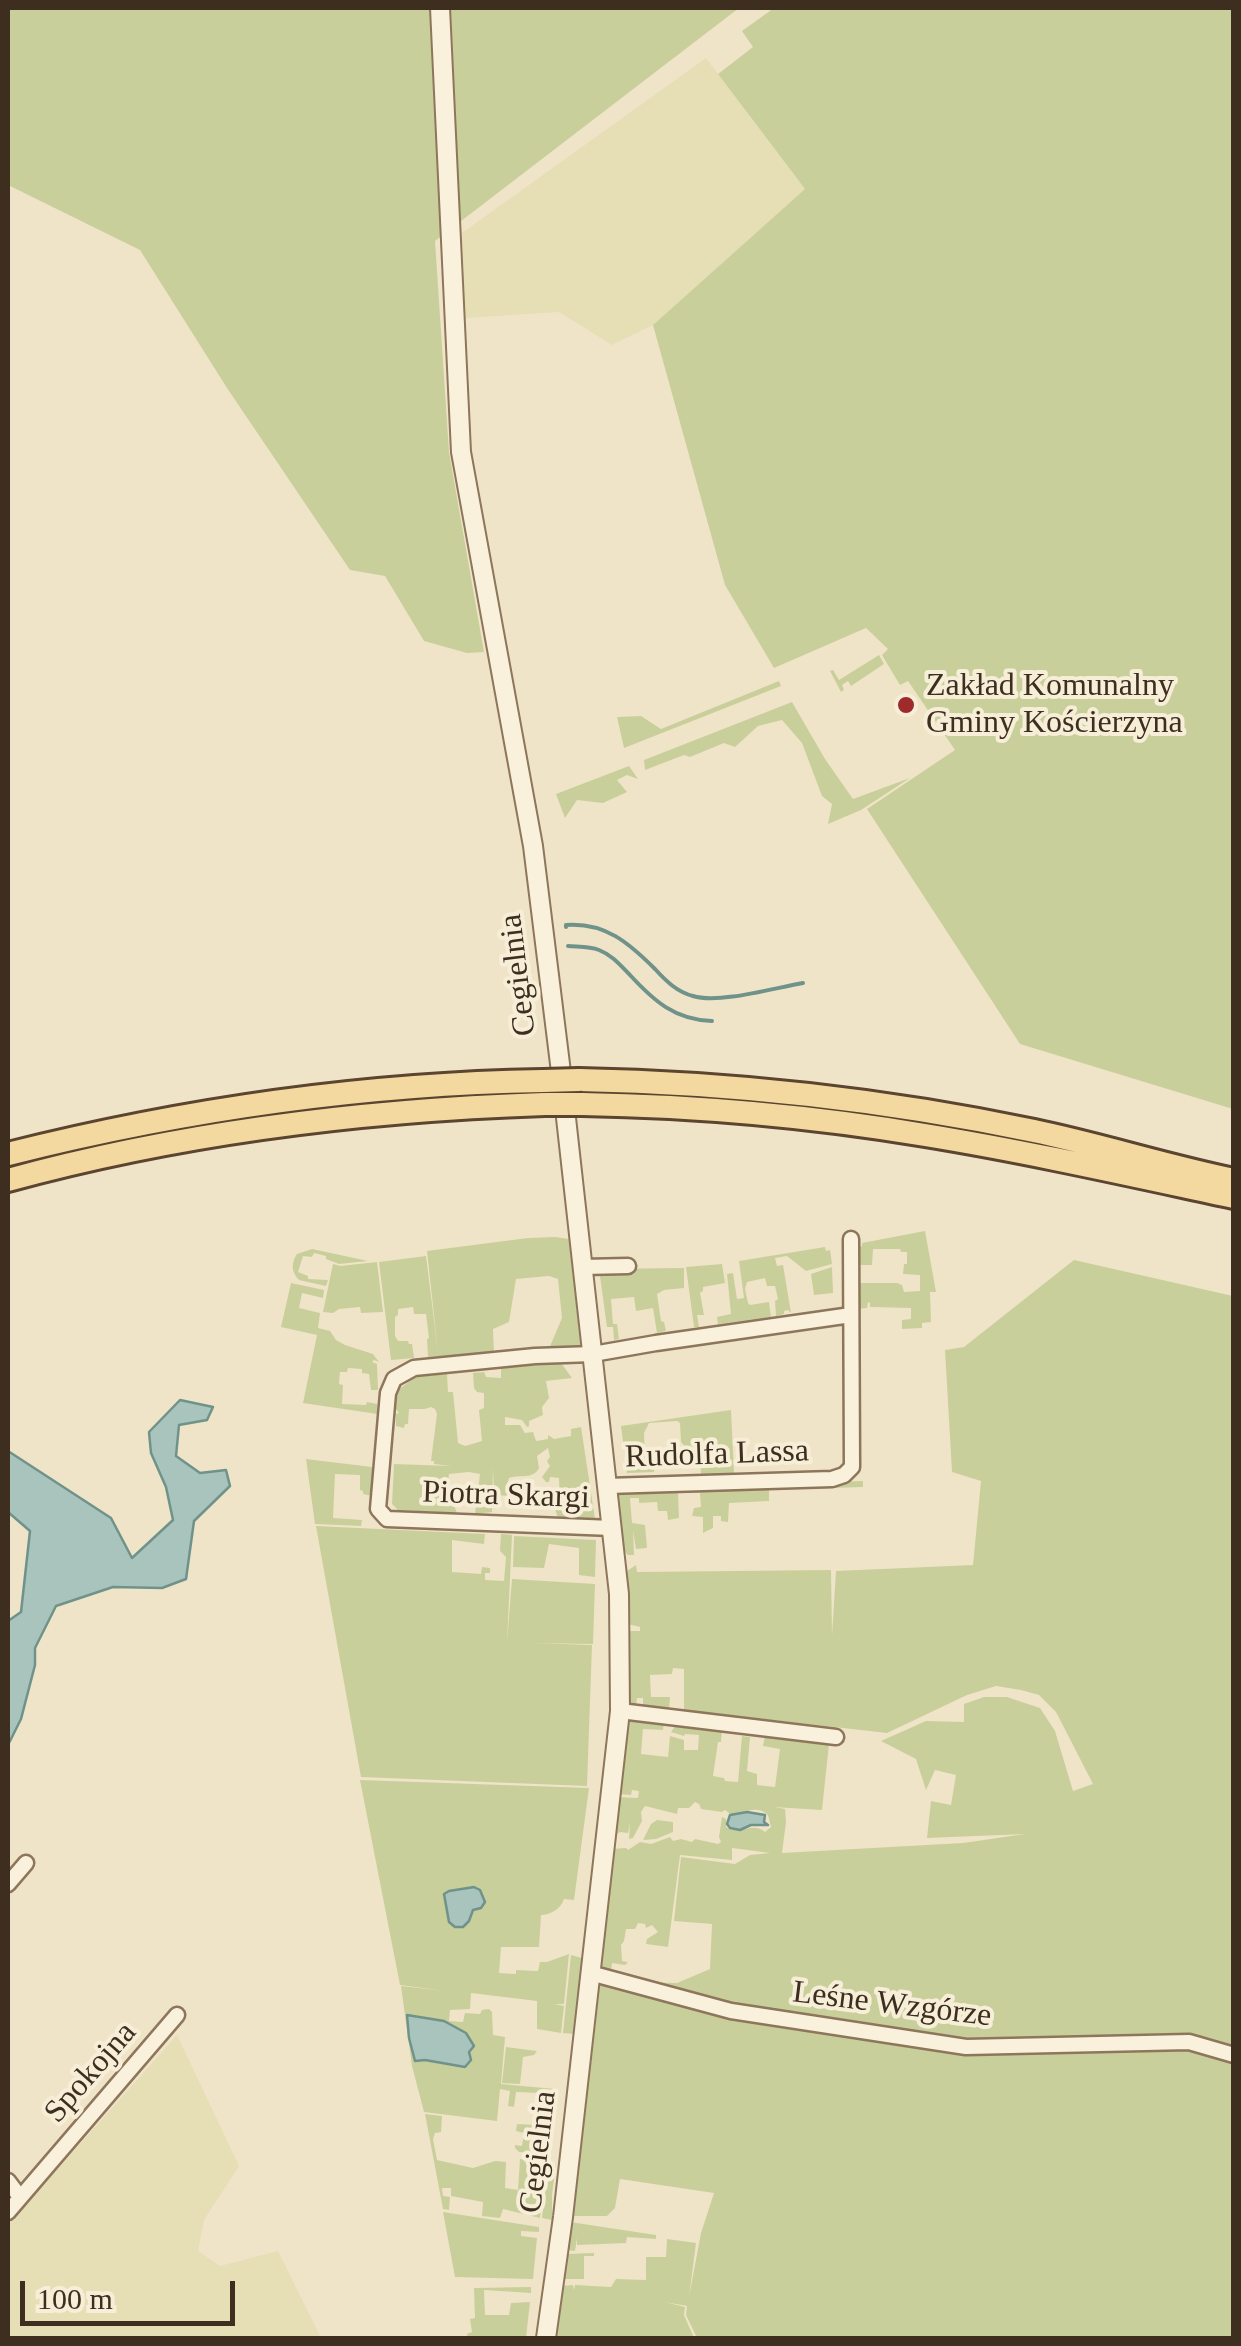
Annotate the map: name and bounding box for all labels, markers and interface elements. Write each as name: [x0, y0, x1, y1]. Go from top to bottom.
place label: Zakład Komunalny Gminy Kościerzyna: [926, 668, 1183, 743]
marker: Zakład Komunalny Gminy Kościerzyna: [895, 694, 917, 716]
street label: Cegielnia: [492, 912, 546, 1038]
street label: Rudolfa Lassa: [624, 1433, 810, 1477]
street label: Piotra Skargi: [422, 1474, 590, 1518]
street label: Leśne Wzgórze: [790, 1974, 994, 2036]
street label: Spokojna: [37, 2015, 145, 2131]
street label: Cegielnia: [512, 2089, 566, 2215]
scale bar: [25, 2261, 240, 2323]
text: 100 m: [37, 2282, 113, 2315]

